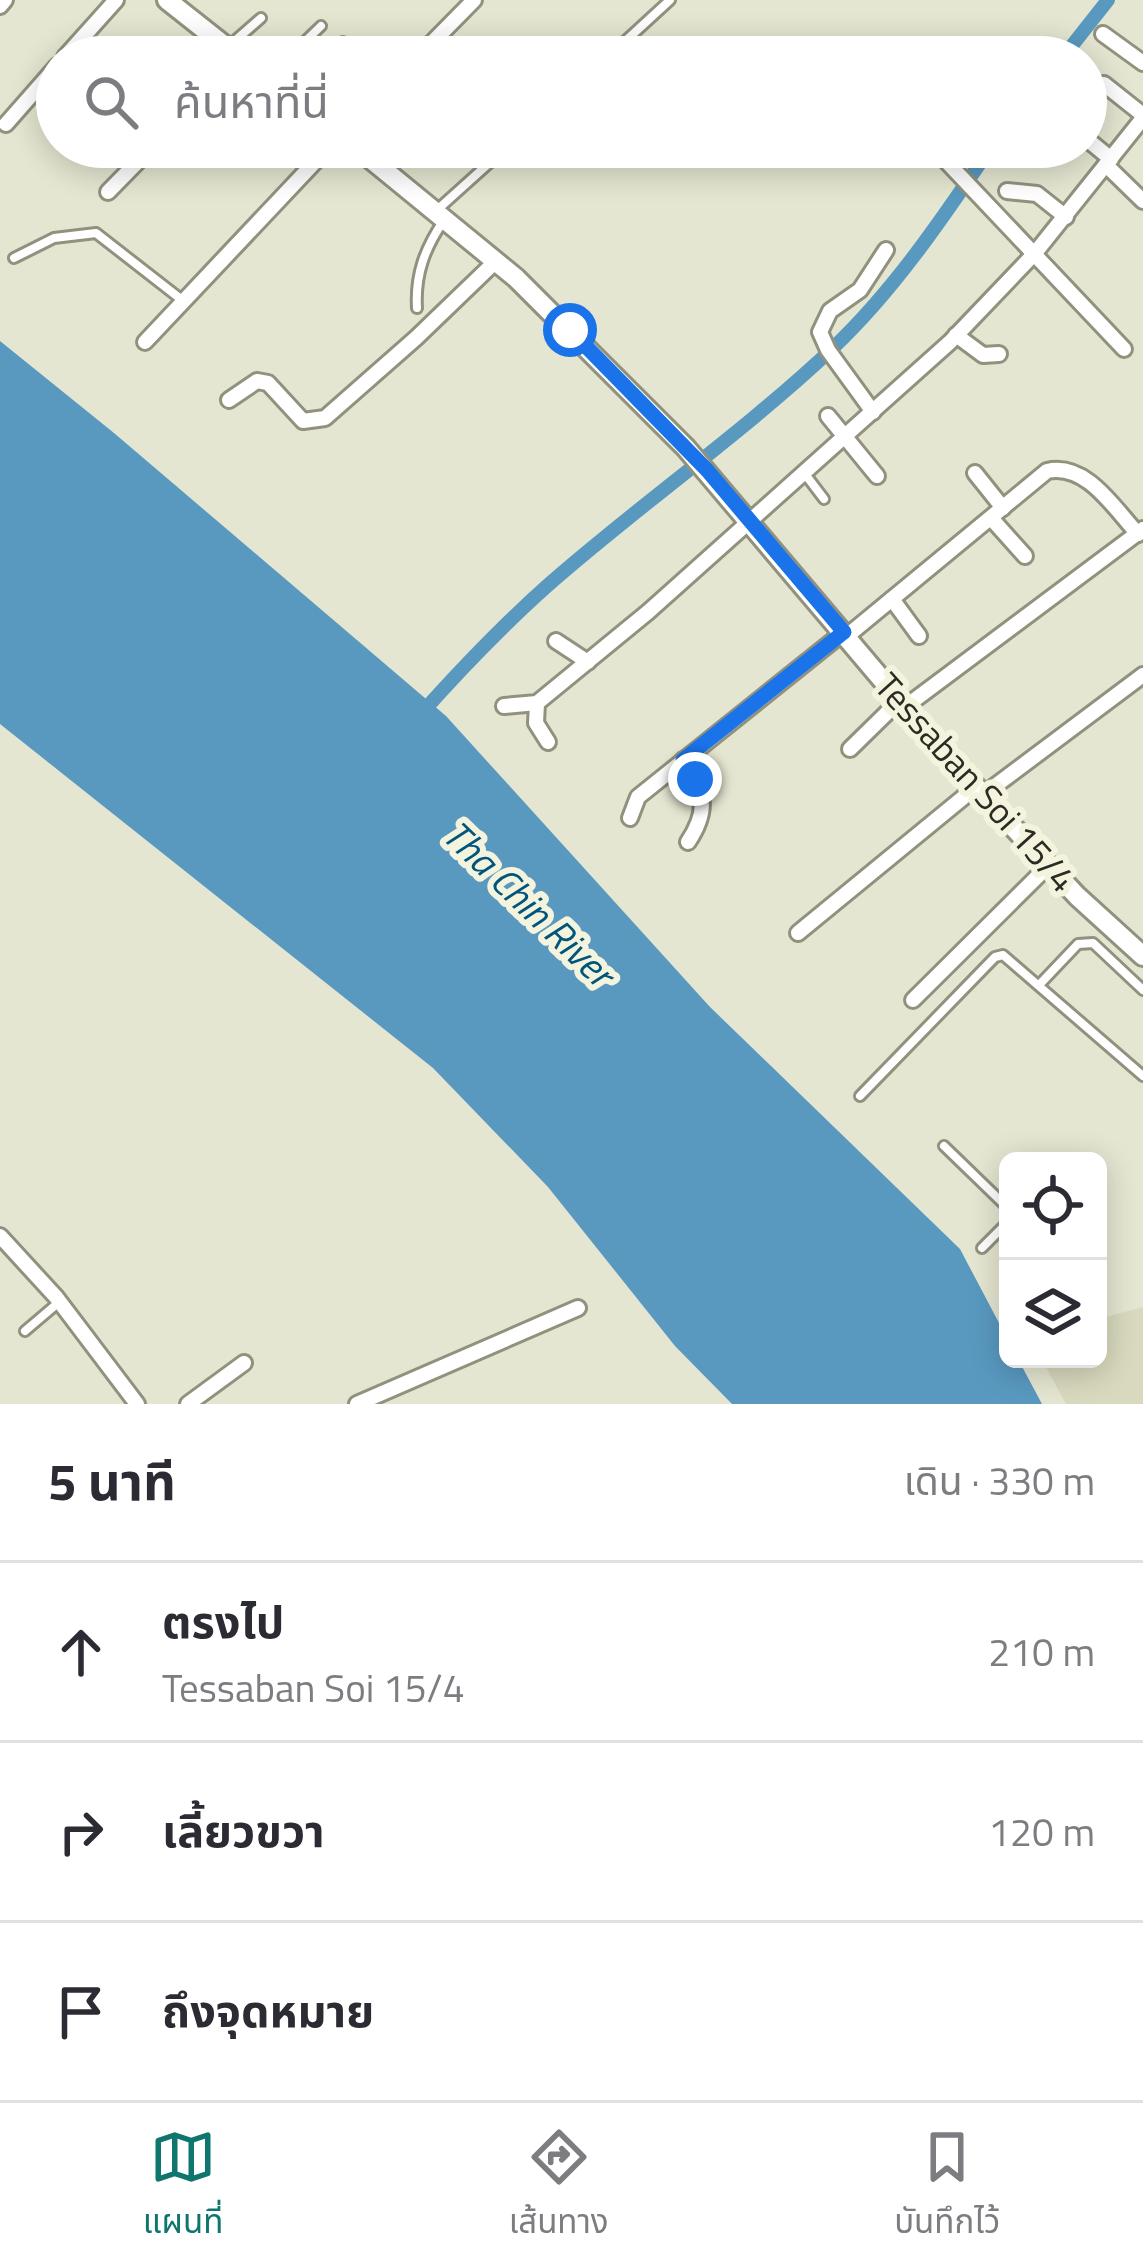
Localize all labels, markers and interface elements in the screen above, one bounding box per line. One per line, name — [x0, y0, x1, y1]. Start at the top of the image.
search box — [36, 36, 1107, 168]
text: ค้นหาที่นี่ — [174, 67, 329, 135]
icon: search — [78, 69, 144, 135]
route start — [543, 303, 597, 357]
street label: Tessaban Soi 15/4 — [862, 660, 1090, 904]
route end — [668, 752, 722, 806]
water label: Tha Chin River — [430, 806, 631, 1003]
map controls — [999, 1152, 1107, 1368]
button: locate — [999, 1152, 1107, 1260]
button: layers — [999, 1260, 1107, 1368]
text: 5 นาที — [48, 1442, 176, 1520]
text: เดิน · 330 m — [904, 1451, 1095, 1510]
text: ตรงไป — [162, 1587, 284, 1655]
icon: ahead — [48, 1619, 114, 1685]
text: 210 m — [988, 1622, 1095, 1681]
text: Tessaban Soi 15/4 — [162, 1658, 464, 1717]
text: เลี้ยวขวา — [162, 1796, 325, 1864]
icon: right — [48, 1799, 114, 1865]
text: 120 m — [988, 1802, 1095, 1861]
text: ถึงจุดหมาย — [162, 1976, 374, 2044]
icon: arrive — [48, 1979, 114, 2045]
tab: แผนที่ — [143, 2124, 223, 2248]
tab: เส้นทาง — [509, 2124, 609, 2248]
tab: บันทึกไว้ — [894, 2124, 1000, 2248]

